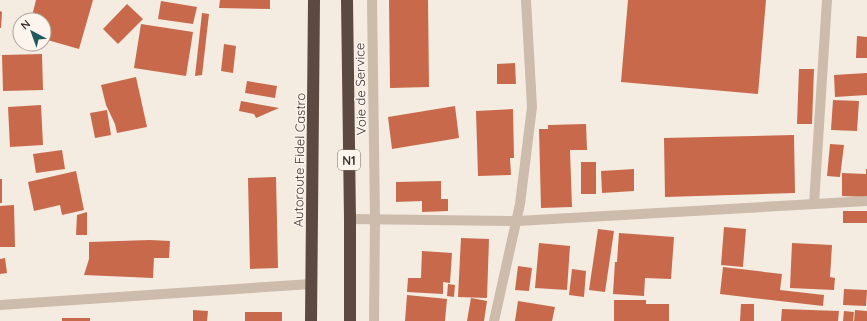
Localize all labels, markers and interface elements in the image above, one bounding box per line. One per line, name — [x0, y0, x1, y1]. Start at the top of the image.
north arrow — [12, 12, 52, 52]
text: N — [18, 17, 33, 32]
street label: Voie de Service — [351, 43, 369, 135]
street label: Autoroute Fidel Castro — [290, 93, 308, 227]
road number: N1 — [338, 150, 360, 170]

